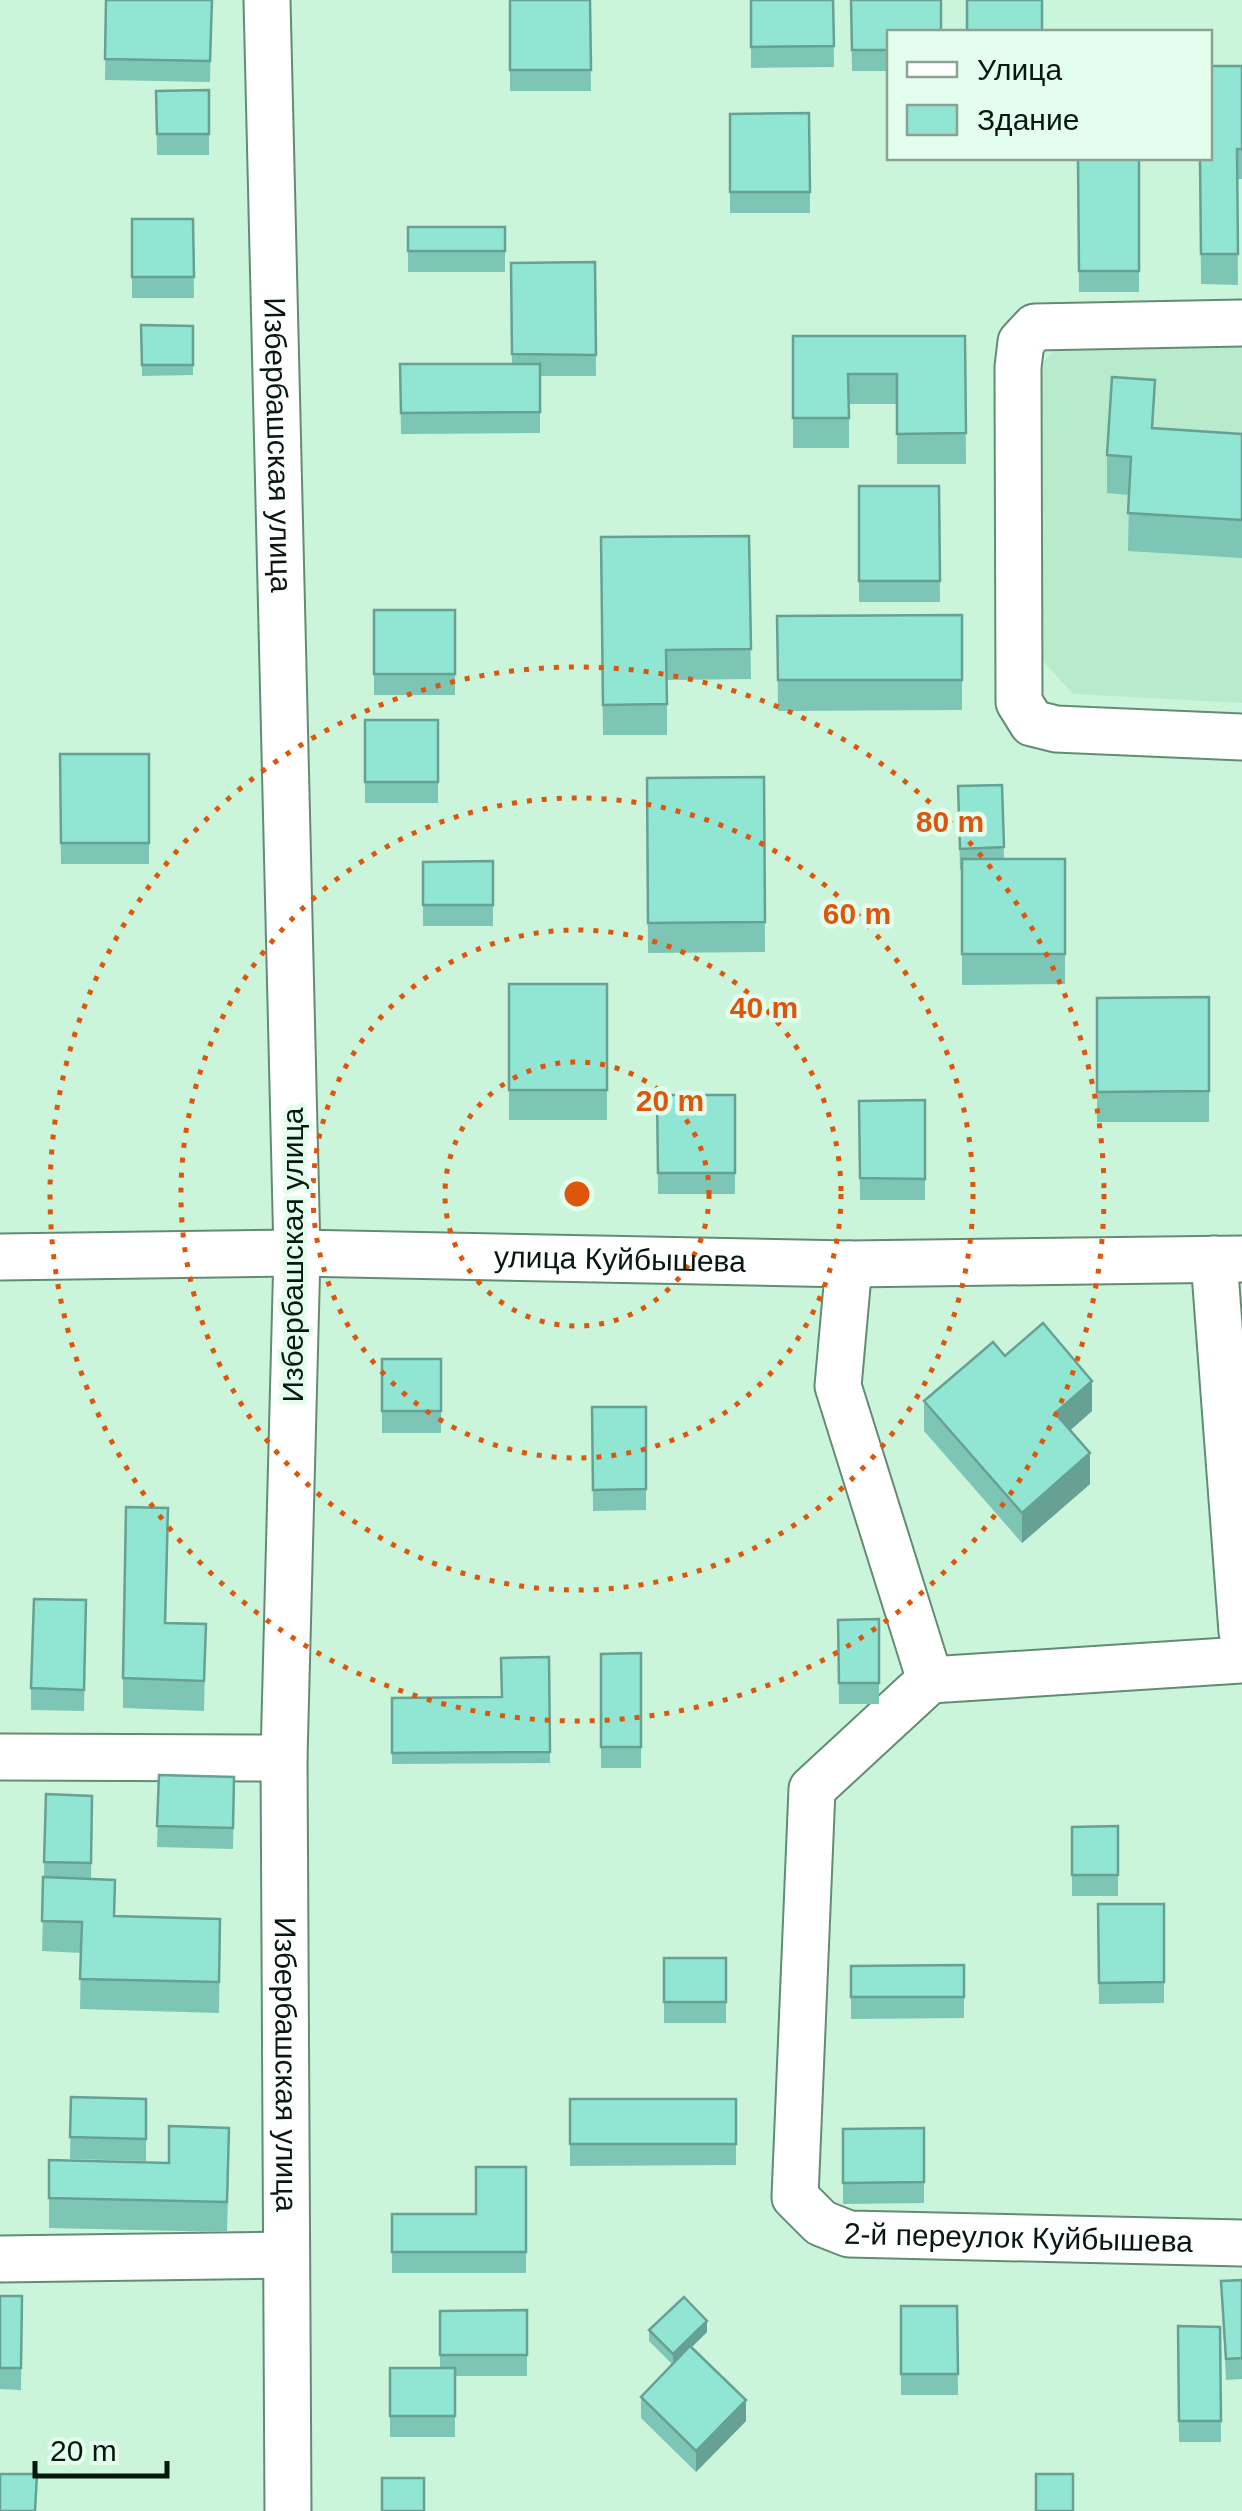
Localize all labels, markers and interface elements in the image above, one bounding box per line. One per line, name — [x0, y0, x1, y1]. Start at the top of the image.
legend — [887, 30, 1212, 160]
text: Улица — [977, 53, 1062, 86]
text: Здание — [977, 103, 1079, 136]
street label: Избербашская улица — [258, 297, 298, 593]
text: 80 m — [916, 805, 984, 838]
text: 60 m — [823, 897, 891, 930]
text: 40 m — [730, 991, 798, 1024]
text: 20 m — [636, 1084, 704, 1117]
street label: Избербашская улица — [276, 1107, 309, 1402]
centre of rings — [559, 1176, 595, 1212]
street label: улица Куйбышева — [494, 1240, 746, 1278]
street label: Избербашская улица — [269, 1917, 303, 2212]
street label: 2-й переулок Куйбышева — [844, 2217, 1194, 2258]
scale bar — [35, 2416, 168, 2478]
text: 20 m — [50, 2434, 117, 2467]

